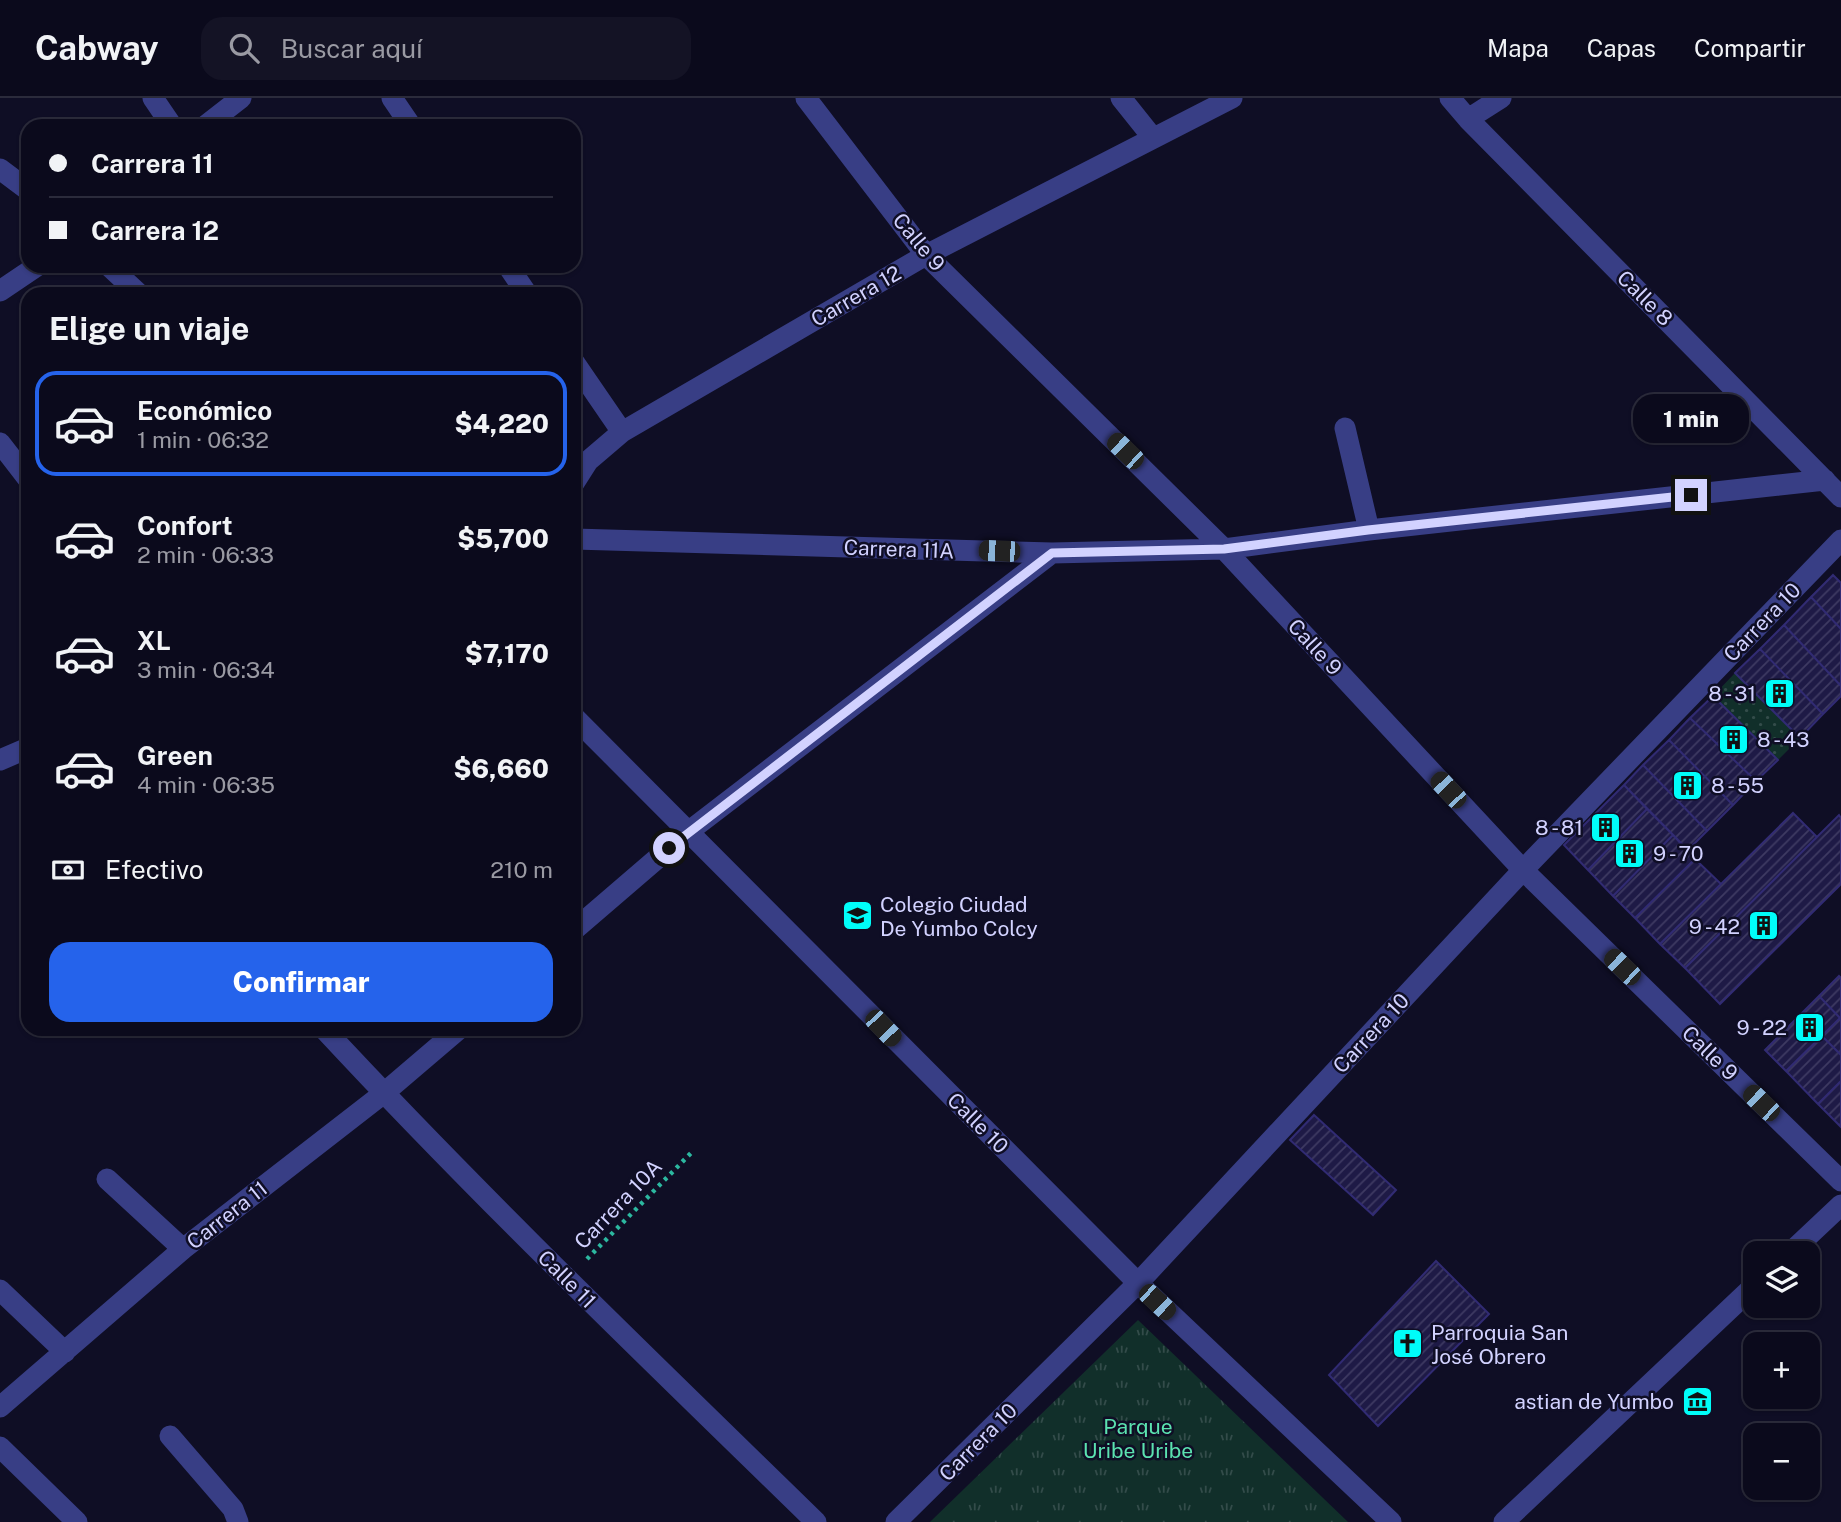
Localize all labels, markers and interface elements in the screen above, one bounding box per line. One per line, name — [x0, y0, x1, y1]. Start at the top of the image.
search box — [201, 17, 691, 80]
text: Cabway — [35, 29, 159, 67]
icon: search — [225, 29, 263, 67]
text: Buscar aquí — [281, 33, 423, 64]
text: Mapa — [1487, 34, 1549, 62]
text: Capas — [1587, 34, 1656, 62]
text: Compartir — [1694, 34, 1806, 62]
text: Carrera 11 — [91, 148, 214, 179]
street label: Calle 9 — [888, 208, 950, 276]
text: Carrera 12 — [91, 215, 219, 246]
street label: Carrera 12 — [807, 260, 905, 332]
street label: Calle 8 — [1612, 265, 1678, 331]
text: Elige un viaje — [49, 310, 249, 347]
icon: car — [53, 392, 116, 455]
callout: 1 min — [1633, 394, 1749, 442]
text: Económico — [137, 395, 272, 426]
text: 1 min — [1663, 405, 1719, 432]
text: $4,220 — [454, 408, 549, 439]
text: 1 min · 06:32 — [137, 426, 269, 453]
car — [1103, 429, 1148, 473]
route end — [1675, 479, 1707, 511]
icon: car — [53, 507, 116, 570]
text: Confort — [137, 510, 233, 541]
text: $5,700 — [457, 523, 549, 554]
street label: Carrera 11A — [843, 535, 955, 563]
car — [978, 540, 1021, 562]
text: 2 min · 06:33 — [137, 541, 274, 568]
street label: Carrera 10 — [1718, 577, 1806, 667]
street label: Calle 9 — [1283, 614, 1347, 680]
icon: car — [53, 622, 116, 685]
text: XL — [137, 625, 171, 656]
text: $7,170 — [465, 638, 549, 669]
text: 3 min · 06:34 — [137, 656, 275, 683]
building icon: 8 - 31 — [1762, 676, 1796, 710]
place label: 8 - 31 — [1708, 681, 1756, 706]
building icon: 8 - 43 — [1717, 722, 1751, 756]
place label: 8 - 43 — [1757, 727, 1809, 752]
icon: car — [53, 737, 116, 800]
text: Green — [137, 740, 213, 771]
text: $6,660 — [454, 753, 549, 784]
car — [1426, 767, 1471, 813]
building icon: 8 - 55 — [1671, 768, 1705, 802]
text: 4 min · 06:35 — [137, 771, 275, 798]
place label: 8 - 55 — [1711, 773, 1764, 798]
building icon: 8 - 81 — [1589, 810, 1623, 844]
place label: 8 - 81 — [1535, 815, 1583, 840]
route start — [653, 832, 685, 864]
building icon: 9 - 70 — [1613, 836, 1647, 870]
place label: 9 - 70 — [1653, 841, 1704, 866]
icon: cash — [49, 851, 87, 889]
text: Efectivo — [105, 854, 203, 885]
text: 210 m — [490, 856, 553, 883]
place label: Colegio Ciudad De Yumbo Colcy — [880, 892, 1038, 941]
school or university icon: Colegio Ciudad De Yumbo Colcy — [840, 899, 874, 933]
building icon: 9 - 42 — [1746, 909, 1780, 943]
place label: 9 - 42 — [1689, 914, 1740, 939]
button: Confirmar — [49, 942, 553, 1022]
car — [1600, 945, 1645, 989]
street label: Carrera 10 — [1328, 988, 1414, 1078]
car — [861, 1006, 906, 1050]
building icon: 9 - 22 — [1793, 1010, 1827, 1044]
place label: 9 - 22 — [1737, 1015, 1787, 1040]
street label: Calle 9 — [1677, 1020, 1743, 1086]
car — [1739, 1081, 1784, 1125]
street label: Calle 10 — [942, 1087, 1014, 1159]
street label: Carrera 10A — [569, 1154, 667, 1254]
street label: Carrera 11 — [182, 1176, 272, 1254]
map controls — [1743, 1241, 1820, 1500]
button: layers — [1743, 1241, 1820, 1318]
street label: Calle 11 — [533, 1245, 601, 1313]
car — [1135, 1280, 1180, 1324]
place label: Parroquia San José Obrero — [1431, 1320, 1568, 1369]
church icon: Parroquia San José Obrero — [1391, 1327, 1425, 1361]
button: + — [1743, 1332, 1820, 1409]
museum icon: astian de Yumbo — [1680, 1384, 1714, 1418]
place label: astian de Yumbo — [1514, 1389, 1674, 1414]
street label: Carrera 10 — [934, 1398, 1022, 1486]
park label: Parque Uribe Uribe — [1083, 1414, 1193, 1463]
button: − — [1743, 1423, 1820, 1500]

